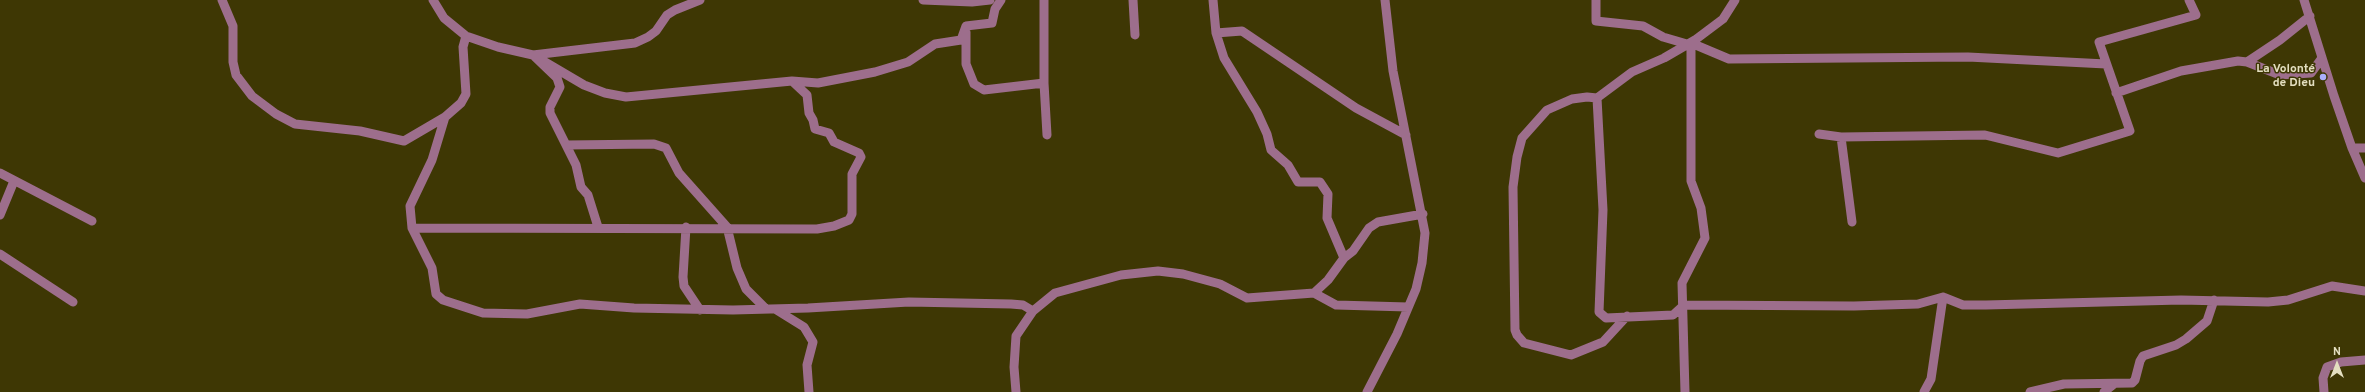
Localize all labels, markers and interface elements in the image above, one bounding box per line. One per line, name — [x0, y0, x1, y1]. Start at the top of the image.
place label: La Volonté de Dieu — [2256, 63, 2315, 91]
marker: La Volonté de Dieu — [2318, 72, 2328, 82]
north arrow — [2317, 344, 2357, 384]
text: N — [2333, 345, 2341, 359]

